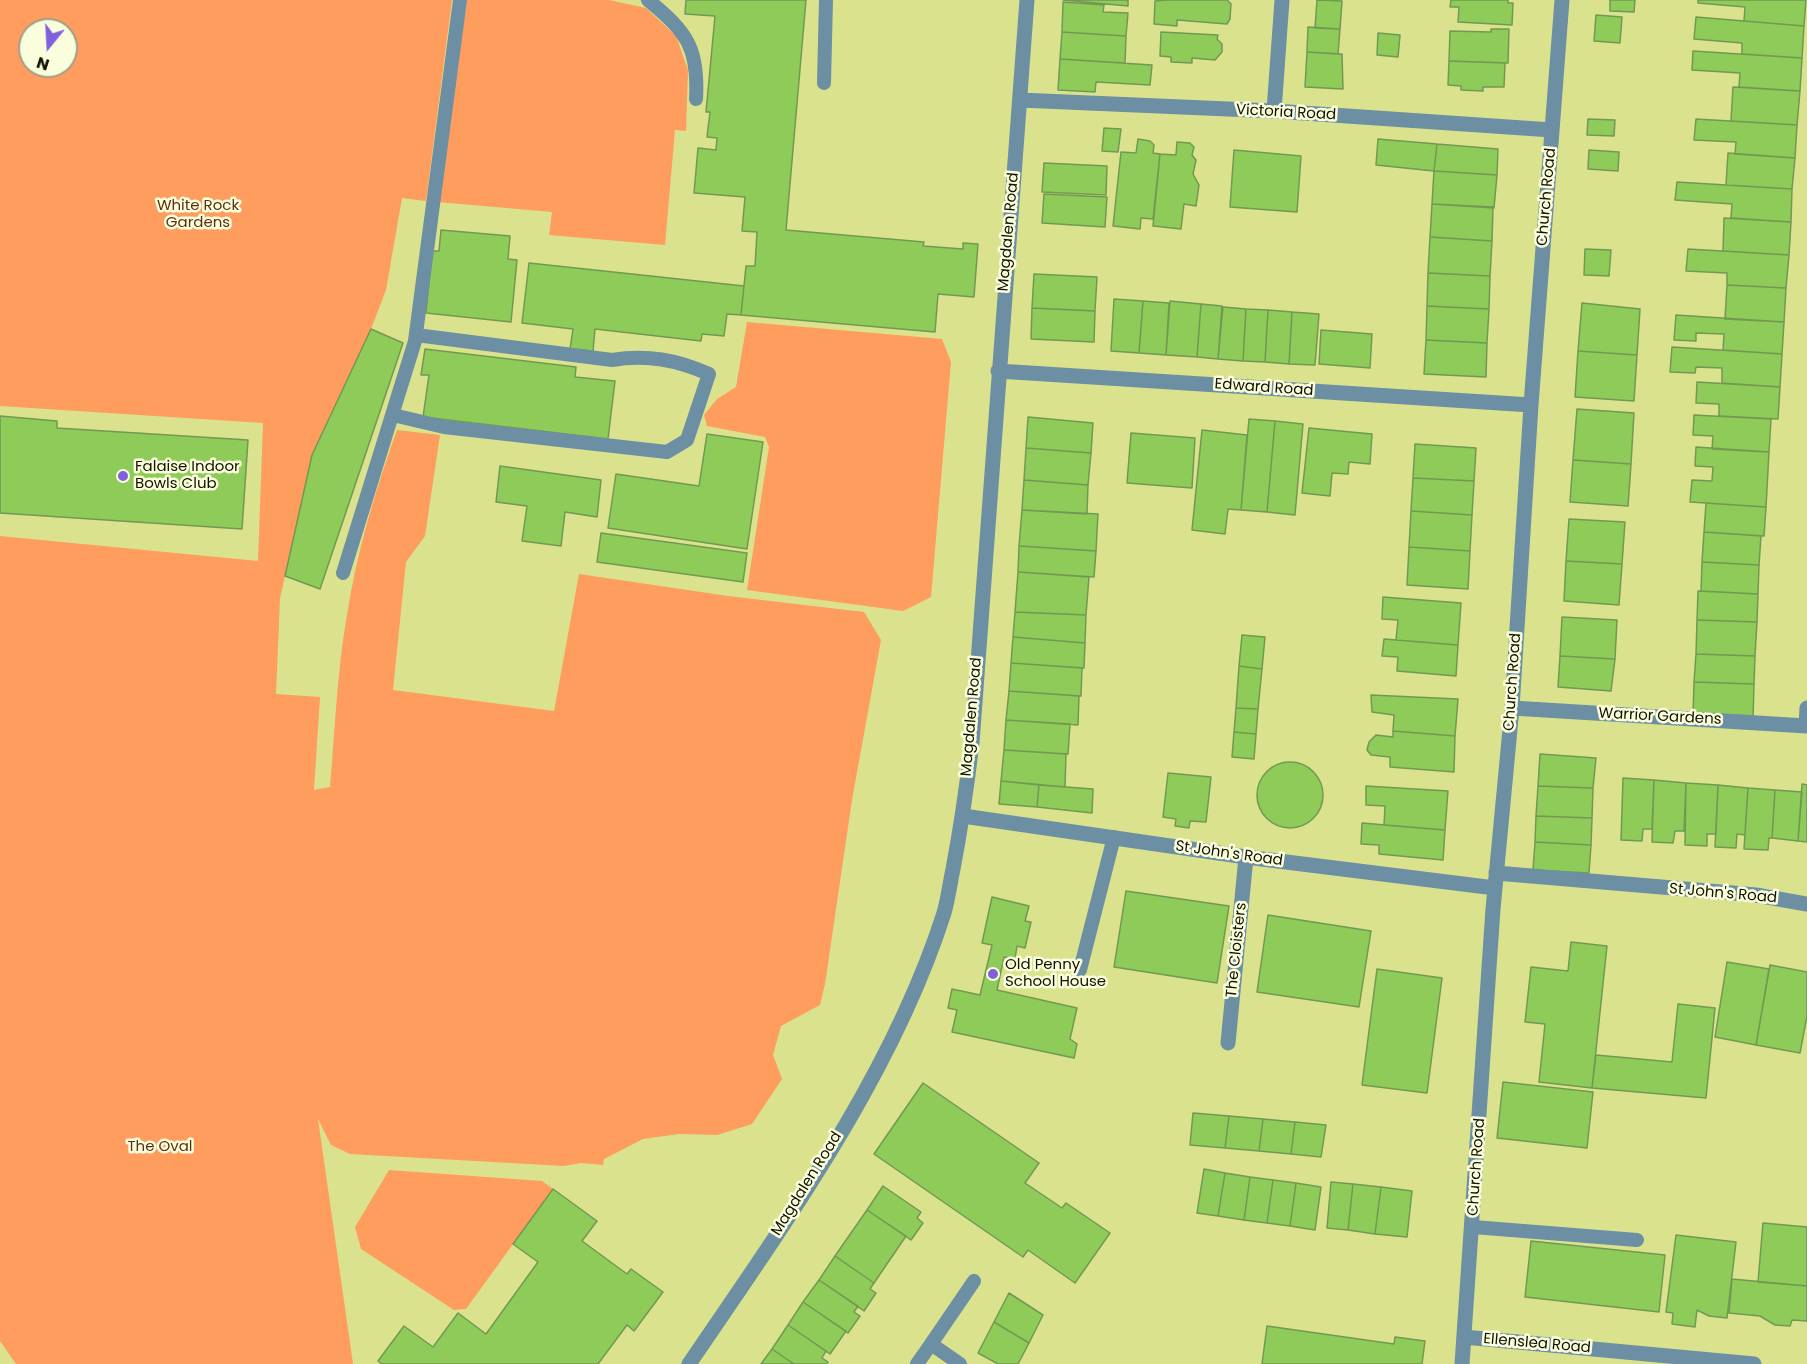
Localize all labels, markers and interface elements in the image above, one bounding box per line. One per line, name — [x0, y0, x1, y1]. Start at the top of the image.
north arrow — [18, 18, 78, 78]
text: N — [34, 51, 52, 76]
street label: Victoria Road — [1235, 101, 1337, 125]
street label: Church Road — [1534, 147, 1560, 247]
street label: Magdalen Road — [995, 172, 1023, 292]
park label: White Rock Gardens — [157, 197, 239, 232]
street label: Edward Road — [1214, 376, 1314, 400]
place label: Falaise Indoor Bowls Club — [135, 458, 240, 493]
marker: Falaise Indoor Bowls Club — [116, 469, 130, 483]
street label: Church Road — [1501, 632, 1525, 732]
street label: Magdalen Road — [958, 657, 986, 777]
street label: Warrior Gardens — [1598, 705, 1722, 729]
street label: St John's Road — [1174, 838, 1284, 870]
street label: St John's Road — [1668, 880, 1778, 908]
street label: The Cloisters — [1223, 902, 1251, 998]
place label: Old Penny School House — [1005, 956, 1106, 991]
marker: Old Penny School House — [986, 967, 1000, 981]
street label: Church Road — [1465, 1117, 1489, 1217]
street label: Magdalen Road — [768, 1129, 846, 1239]
park label: The Oval — [127, 1138, 193, 1156]
street label: Ellenslea Road — [1482, 1330, 1592, 1358]

